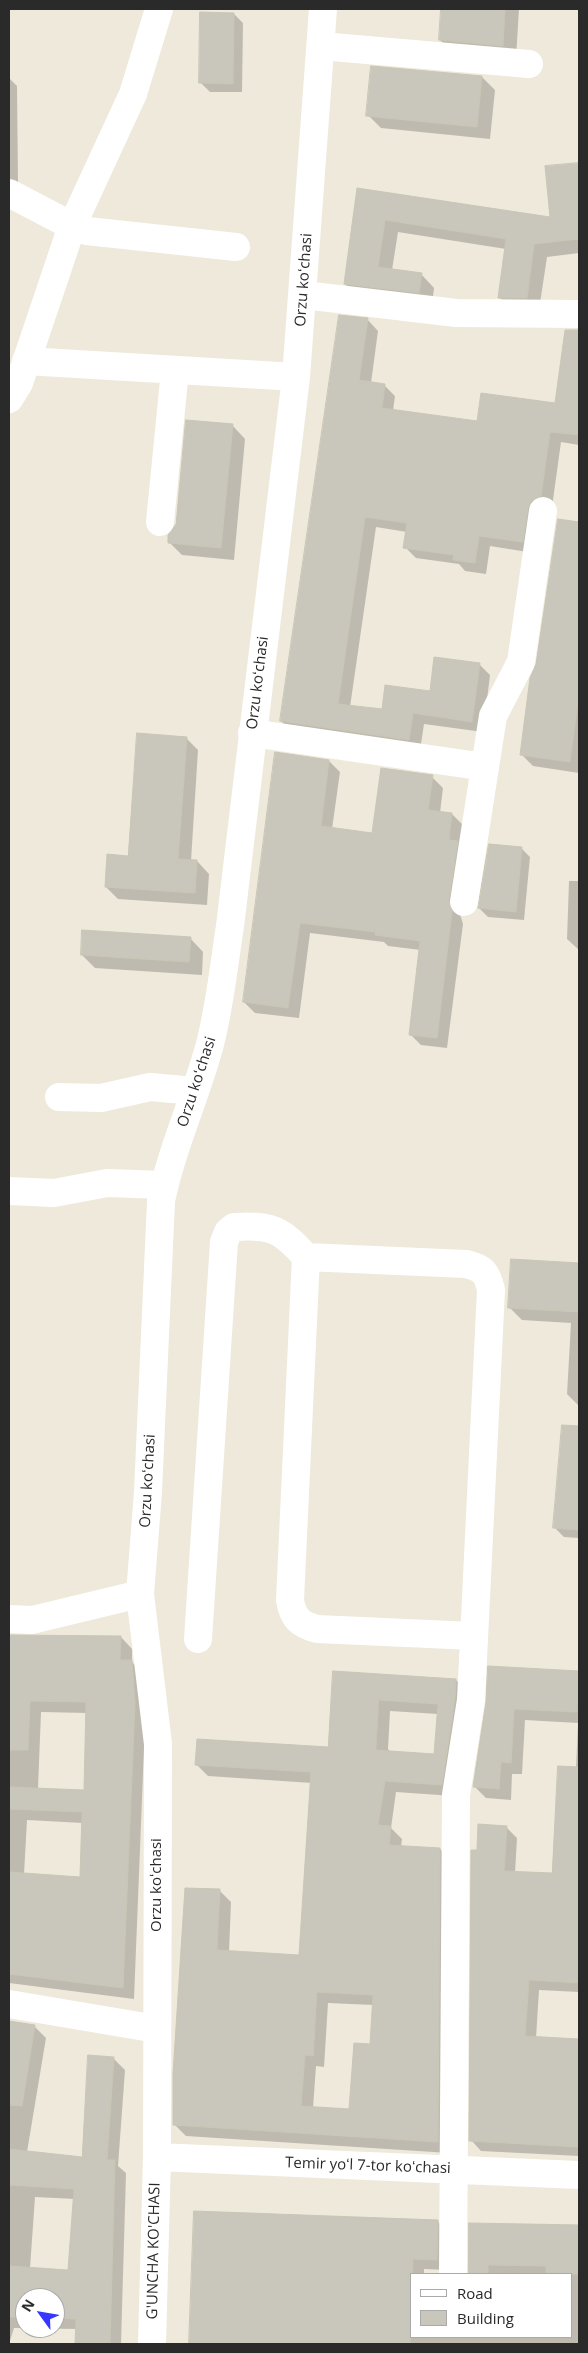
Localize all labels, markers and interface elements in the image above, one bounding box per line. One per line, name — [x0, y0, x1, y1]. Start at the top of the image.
street label: Orzu koʻchasi — [292, 233, 316, 327]
street label: Orzu koʻchasi — [243, 635, 273, 731]
street label: Orzu koʻchasi — [174, 1035, 220, 1129]
street label: Orzu koʻchasi — [137, 1434, 159, 1528]
street label: Orzu koʻchasi — [148, 1838, 166, 1932]
street label: Temir yoʻl 7-tor koʻchasi — [285, 2154, 451, 2178]
street label: G'UNCHA KO'CHASI — [144, 2182, 164, 2320]
legend — [410, 2273, 573, 2338]
text: Road — [457, 2283, 493, 2303]
north arrow — [15, 2288, 65, 2338]
text: N — [17, 2295, 39, 2315]
text: Building — [457, 2308, 514, 2328]

